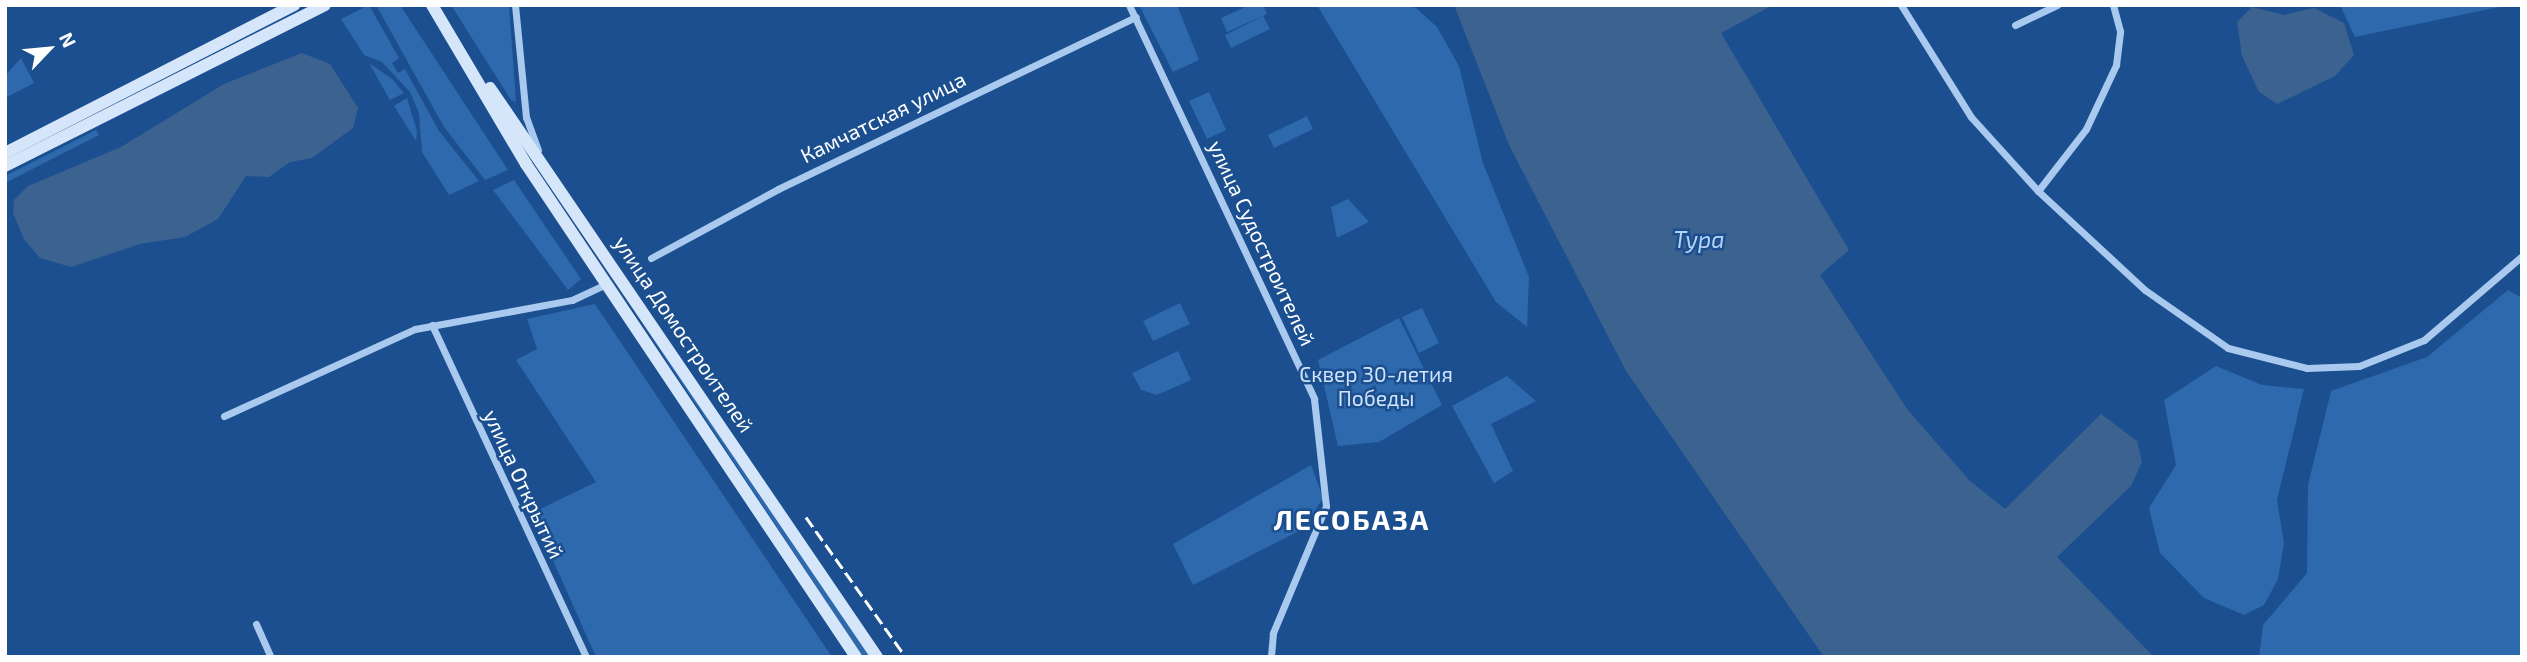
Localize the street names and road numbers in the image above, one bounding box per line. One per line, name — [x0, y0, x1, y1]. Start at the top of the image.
street label: Камчатская улица — [796, 66, 970, 168]
street label: улица Судостроителей — [1203, 136, 1321, 350]
street label: улица Домостроителей — [609, 231, 759, 437]
street label: улица Открытий — [479, 406, 569, 562]

